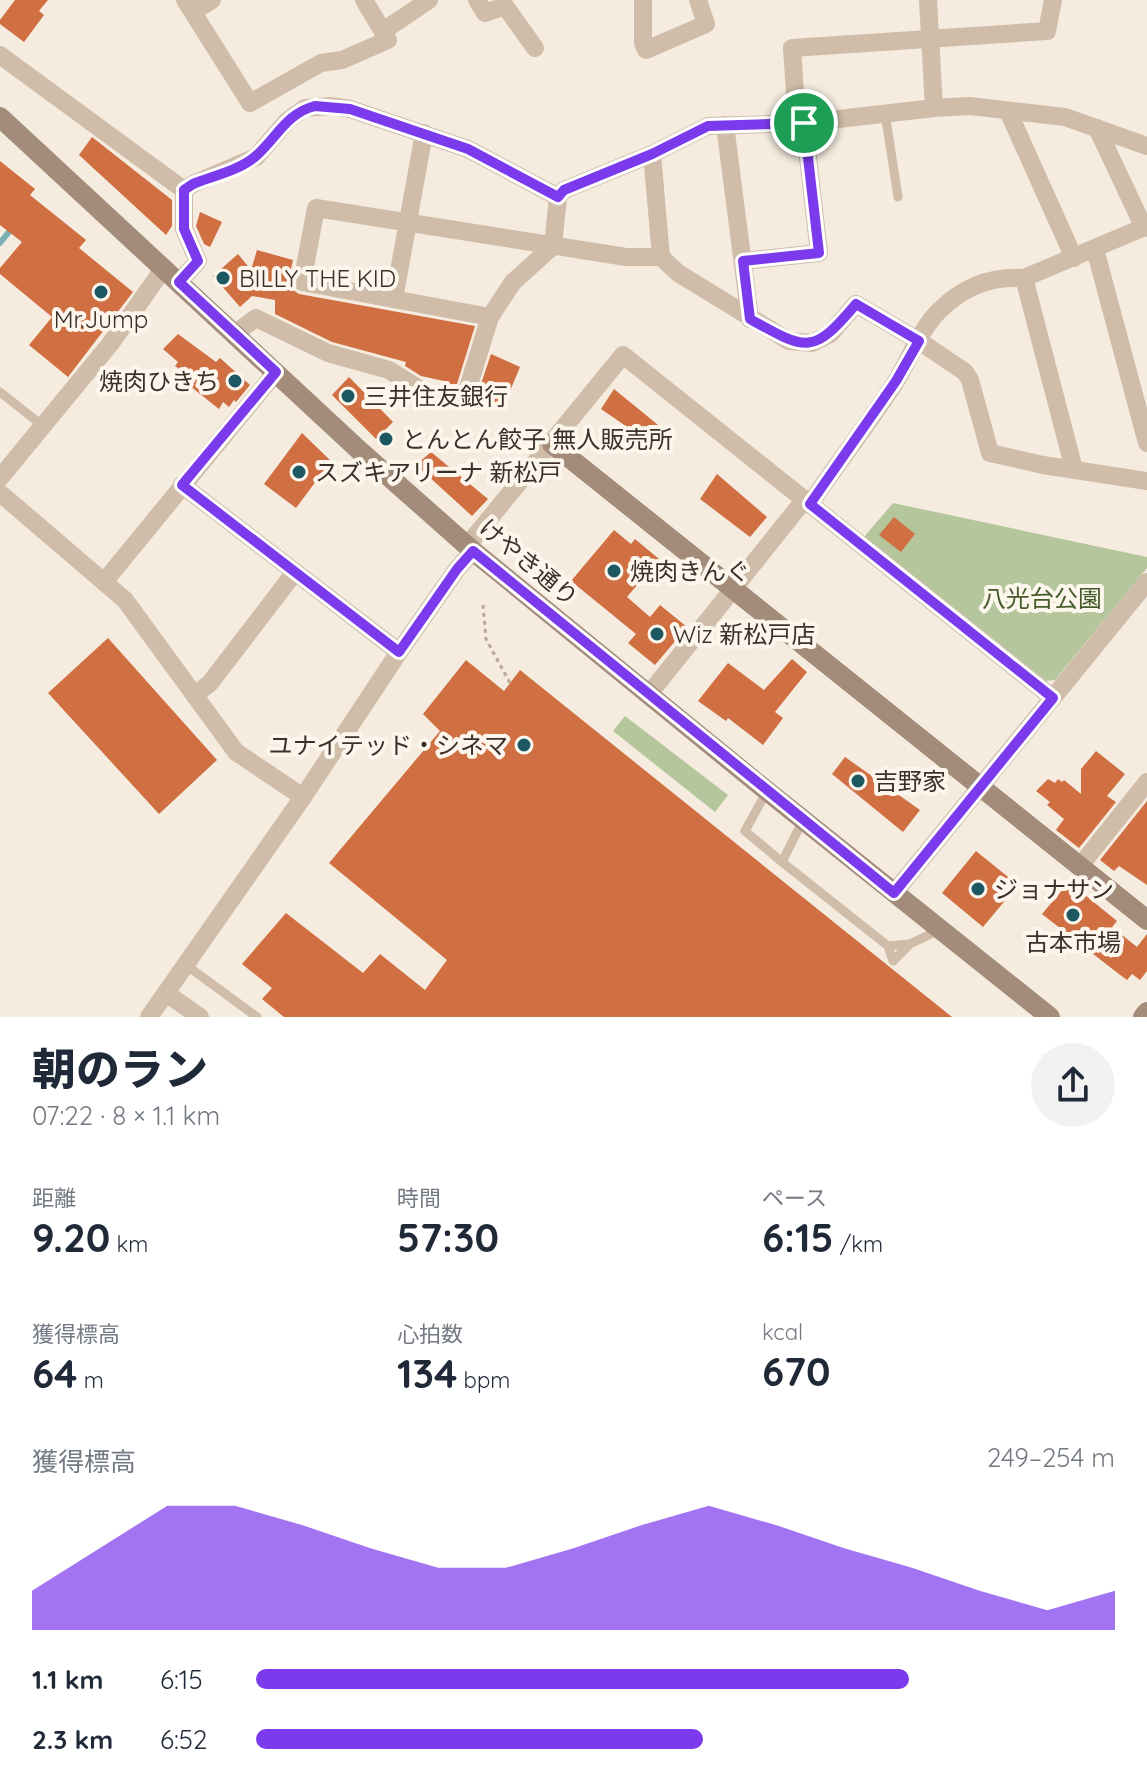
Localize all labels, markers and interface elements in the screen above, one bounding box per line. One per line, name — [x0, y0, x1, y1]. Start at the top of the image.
pin — [770, 89, 838, 157]
icon: arrive — [782, 101, 826, 145]
place label: BILLY THE KID — [239, 263, 396, 293]
marker: BILLY THE KID — [214, 269, 232, 287]
marker: Mr.Jump — [92, 283, 110, 301]
place label: Mr.Jump — [54, 304, 148, 334]
place label: 焼肉ひきち — [99, 366, 219, 396]
marker: 焼肉ひきち — [226, 372, 244, 390]
place label: 三井住友銀行 — [364, 381, 508, 411]
marker: 三井住友銀行 — [339, 387, 357, 405]
place label: とんとん餃子 無人販売所 — [402, 424, 673, 454]
marker: とんとん餃子 無人販売所 — [377, 430, 395, 448]
place label: スズキアリーナ 新松戸 — [315, 457, 562, 487]
marker: スズキアリーナ 新松戸 — [290, 463, 308, 481]
street label: けやき通り — [473, 512, 585, 612]
place label: 焼肉きんぐ — [630, 556, 750, 586]
marker: 焼肉きんぐ — [605, 562, 623, 580]
park label: 八光台公園 — [982, 583, 1102, 613]
place label: Wiz 新松戸店 — [673, 619, 815, 649]
marker: Wiz 新松戸店 — [648, 625, 666, 643]
place label: ユナイテッド・シネマ — [268, 730, 508, 760]
marker: ユナイテッド・シネマ — [515, 736, 533, 754]
place label: 吉野家 — [874, 766, 946, 796]
marker: 吉野家 — [849, 772, 867, 790]
place label: ジョナサン — [994, 874, 1114, 904]
marker: ジョナサン — [969, 880, 987, 898]
marker: 古本市場 — [1064, 906, 1082, 924]
place label: 古本市場 — [1025, 927, 1121, 957]
text: 朝のラン — [32, 1041, 208, 1096]
button: share — [1031, 1043, 1115, 1127]
text: 07:22 · 8 × 1.1 km — [32, 1099, 220, 1132]
text: 距離 — [32, 1184, 76, 1212]
text: 時間 — [397, 1184, 441, 1212]
text: ペース — [762, 1184, 827, 1212]
text: 9.20 — [32, 1212, 110, 1262]
text: 57:30 — [397, 1212, 499, 1262]
text: 6:15 — [762, 1212, 834, 1262]
text: km — [110, 1230, 148, 1258]
text: /km — [834, 1230, 883, 1258]
text: kcal — [762, 1318, 803, 1346]
text: 獲得標高 — [32, 1320, 120, 1348]
text: 心拍数 — [397, 1320, 463, 1348]
text: 670 — [762, 1346, 831, 1396]
text: 64 — [32, 1348, 78, 1398]
text: 134 — [397, 1348, 458, 1398]
text: m — [78, 1366, 104, 1394]
text: bpm — [458, 1366, 510, 1394]
text: 249–254 m — [987, 1441, 1115, 1474]
text: 獲得標高 — [32, 1445, 136, 1478]
text: 1.1 km — [32, 1663, 103, 1696]
text: 6:15 — [160, 1663, 203, 1696]
text: 2.3 km — [32, 1723, 113, 1756]
text: 6:52 — [160, 1723, 207, 1756]

